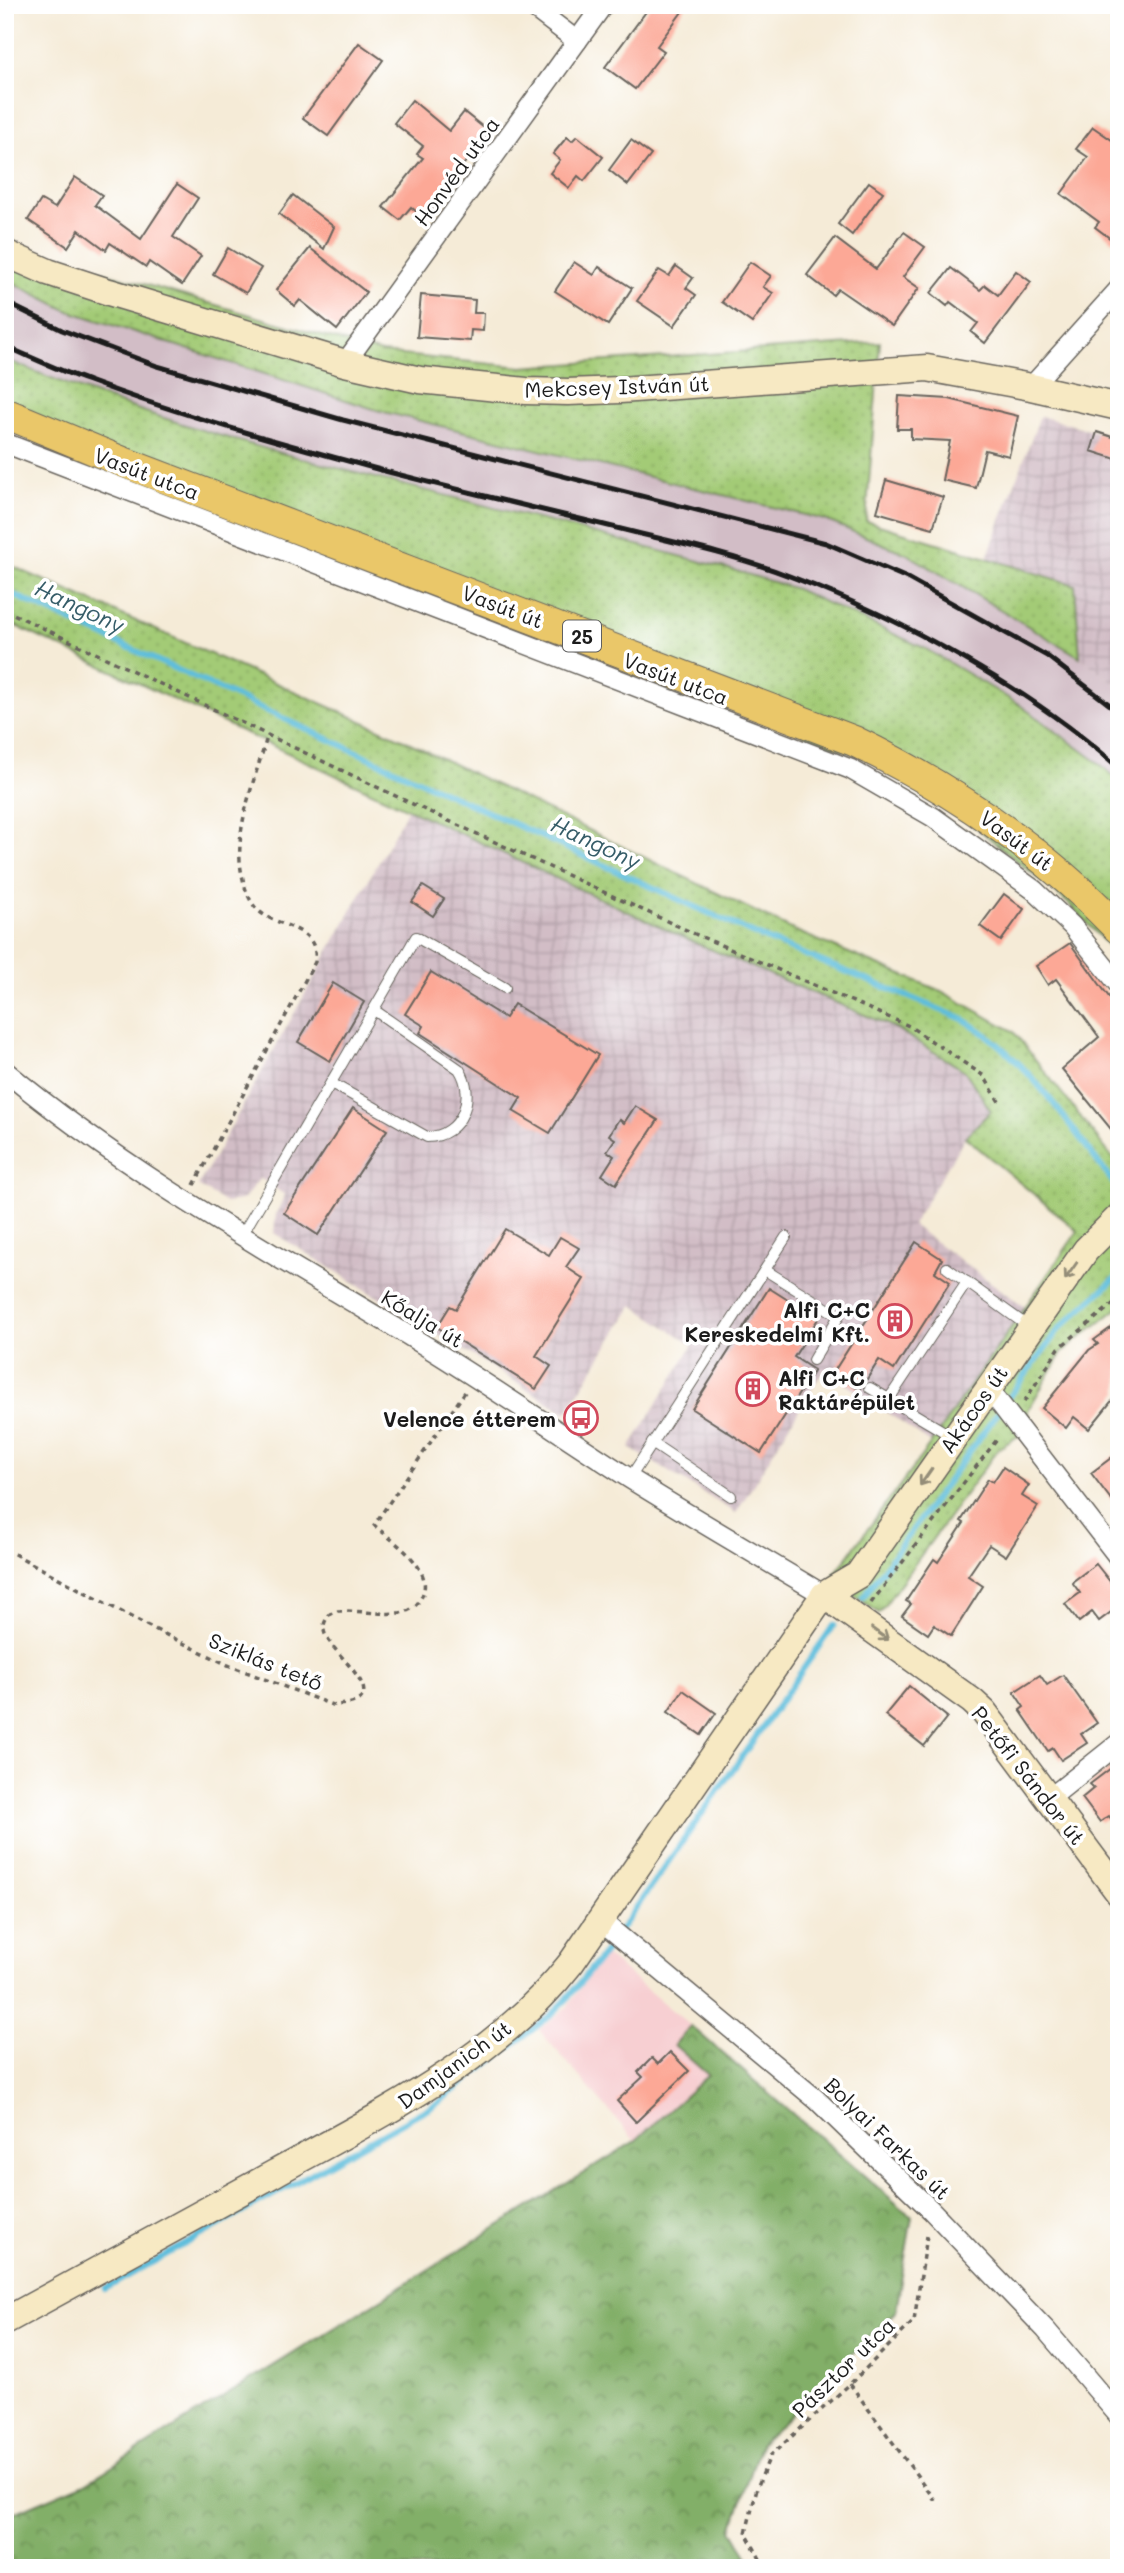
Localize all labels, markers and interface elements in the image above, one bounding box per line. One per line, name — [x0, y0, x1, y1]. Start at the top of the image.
street label: Honvéd utca — [407, 111, 505, 231]
street label: Mekcsey István út — [524, 369, 710, 403]
street label: Vasút utca — [91, 441, 203, 505]
water label: Hangony — [31, 572, 129, 640]
street label: Vasút út — [458, 578, 548, 634]
road number: 25 — [563, 621, 601, 652]
street label: Vasút utca — [620, 646, 732, 710]
street label: Vasút út — [975, 804, 1059, 876]
water label: Hangony — [547, 808, 645, 876]
one-way arrow — [1064, 1261, 1078, 1280]
street label: Kőalja út — [377, 1283, 469, 1353]
place label: Alfi C+C Kereskedelmi Kft. — [684, 1296, 870, 1347]
building icon: Alfi C+C Kereskedelmi Kft. — [876, 1302, 914, 1340]
street label: Akácos út — [933, 1360, 1013, 1458]
place label: Alfi C+C Raktárépület — [778, 1364, 915, 1415]
building icon: Alfi C+C Raktárépület — [734, 1370, 772, 1408]
bus stop icon: Velence étterem — [562, 1399, 600, 1437]
place label: Velence étterem — [383, 1405, 556, 1432]
one-way arrow — [919, 1467, 933, 1486]
street label: Sziklás tető — [205, 1626, 327, 1696]
one-way arrow — [870, 1627, 889, 1642]
street label: Petőfi Sándor út — [966, 1700, 1092, 1850]
street label: Damjanich út — [392, 2014, 516, 2114]
street label: Bolyai Farkas út — [819, 2071, 957, 2205]
street label: Pásztor utca — [786, 2311, 900, 2423]

